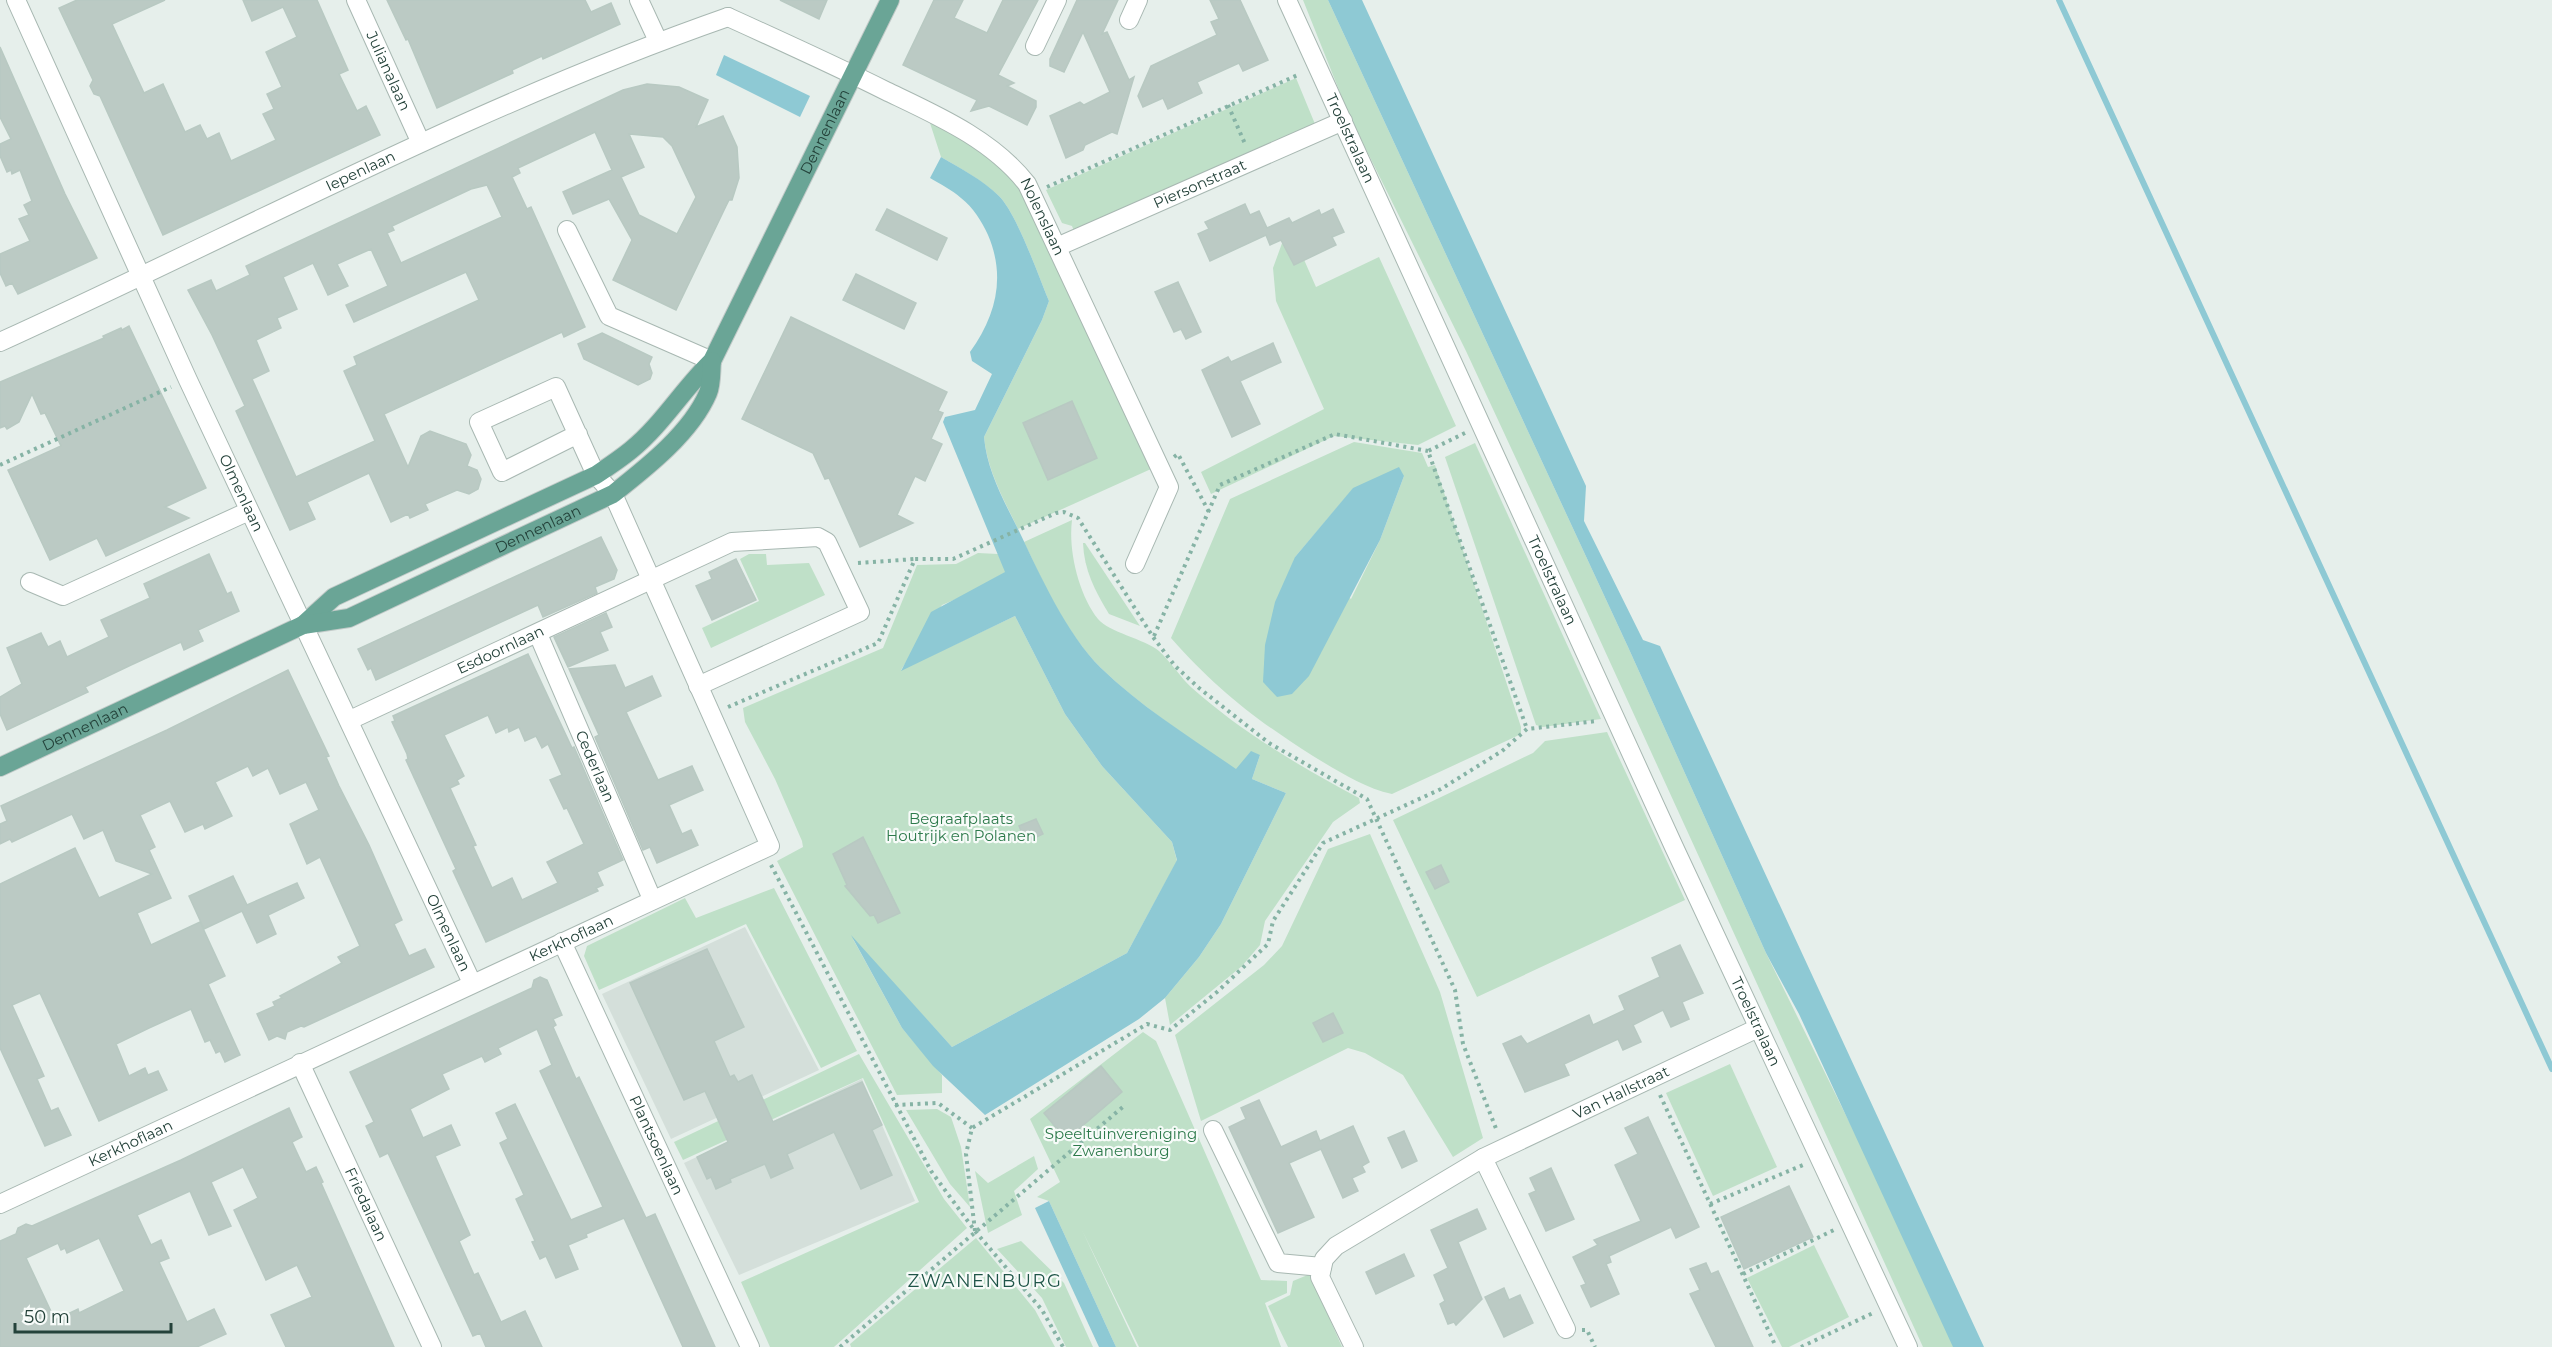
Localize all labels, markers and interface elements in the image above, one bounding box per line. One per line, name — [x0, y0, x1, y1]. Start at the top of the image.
street label: Julianalaan — [362, 27, 415, 114]
street label: Dennenlaan — [796, 86, 854, 177]
street label: Troelstralaan — [1322, 90, 1379, 186]
street label: Iepenlaan — [322, 146, 398, 195]
street label: Piersonstraat — [1150, 155, 1249, 212]
street label: Nolenslaan — [1016, 174, 1069, 258]
street label: Olmenlaan — [215, 451, 268, 535]
street label: Dennenlaan — [492, 500, 584, 557]
street label: Troelstralaan — [1524, 532, 1581, 628]
street label: Esdoornlaan — [454, 621, 547, 678]
street label: Dennenlaan — [39, 698, 131, 755]
street label: Cederlaan — [572, 727, 619, 805]
park label: Begraafplaats Houtrijk en Polanen — [886, 809, 1036, 845]
street label: Olmenlaan — [422, 891, 475, 974]
street label: Kerkhoflaan — [526, 910, 616, 966]
street label: Troelstralaan — [1727, 974, 1785, 1069]
street label: Van Hallstraat — [1570, 1061, 1672, 1123]
street label: Plantsoenlaan — [625, 1092, 688, 1198]
street label: Kerkhoflaan — [85, 1115, 176, 1171]
park label: Speeltuinvereniging Zwanenburg — [1045, 1124, 1197, 1160]
street label: Friedalaan — [341, 1164, 392, 1244]
district label: ZWANENBURG — [907, 1270, 1063, 1292]
scale bar — [15, 1296, 171, 1334]
text: 50 m — [24, 1306, 70, 1328]

